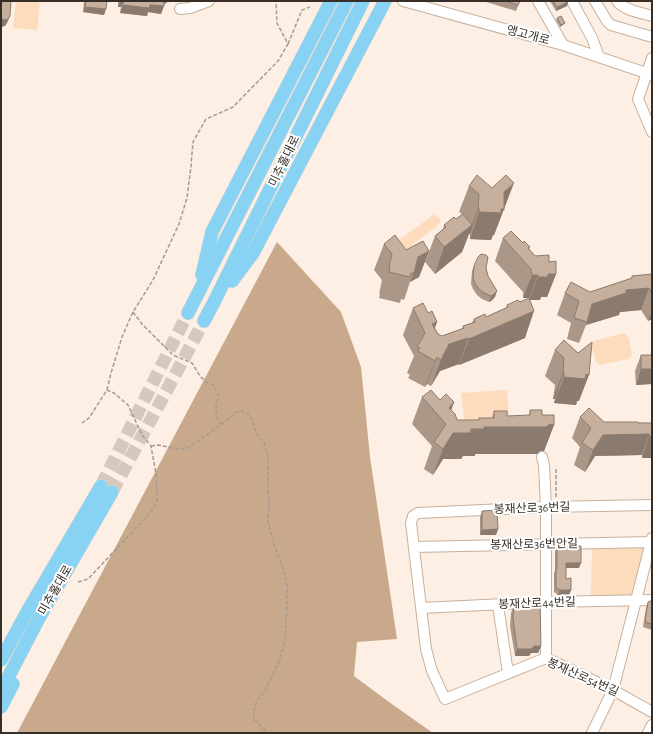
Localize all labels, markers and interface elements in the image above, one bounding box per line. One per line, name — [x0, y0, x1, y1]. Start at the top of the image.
street label: 앵고개로 — [505, 23, 551, 47]
street label: 미추홀대로 — [267, 134, 301, 188]
street label: 봉재산로36번길 — [493, 501, 571, 515]
street label: 봉재산로36번안길 — [490, 537, 578, 551]
street label: 미추홀대로 — [36, 563, 74, 617]
street label: 봉재산로44번길 — [498, 596, 576, 610]
street label: 봉재산로54번길 — [545, 656, 621, 698]

